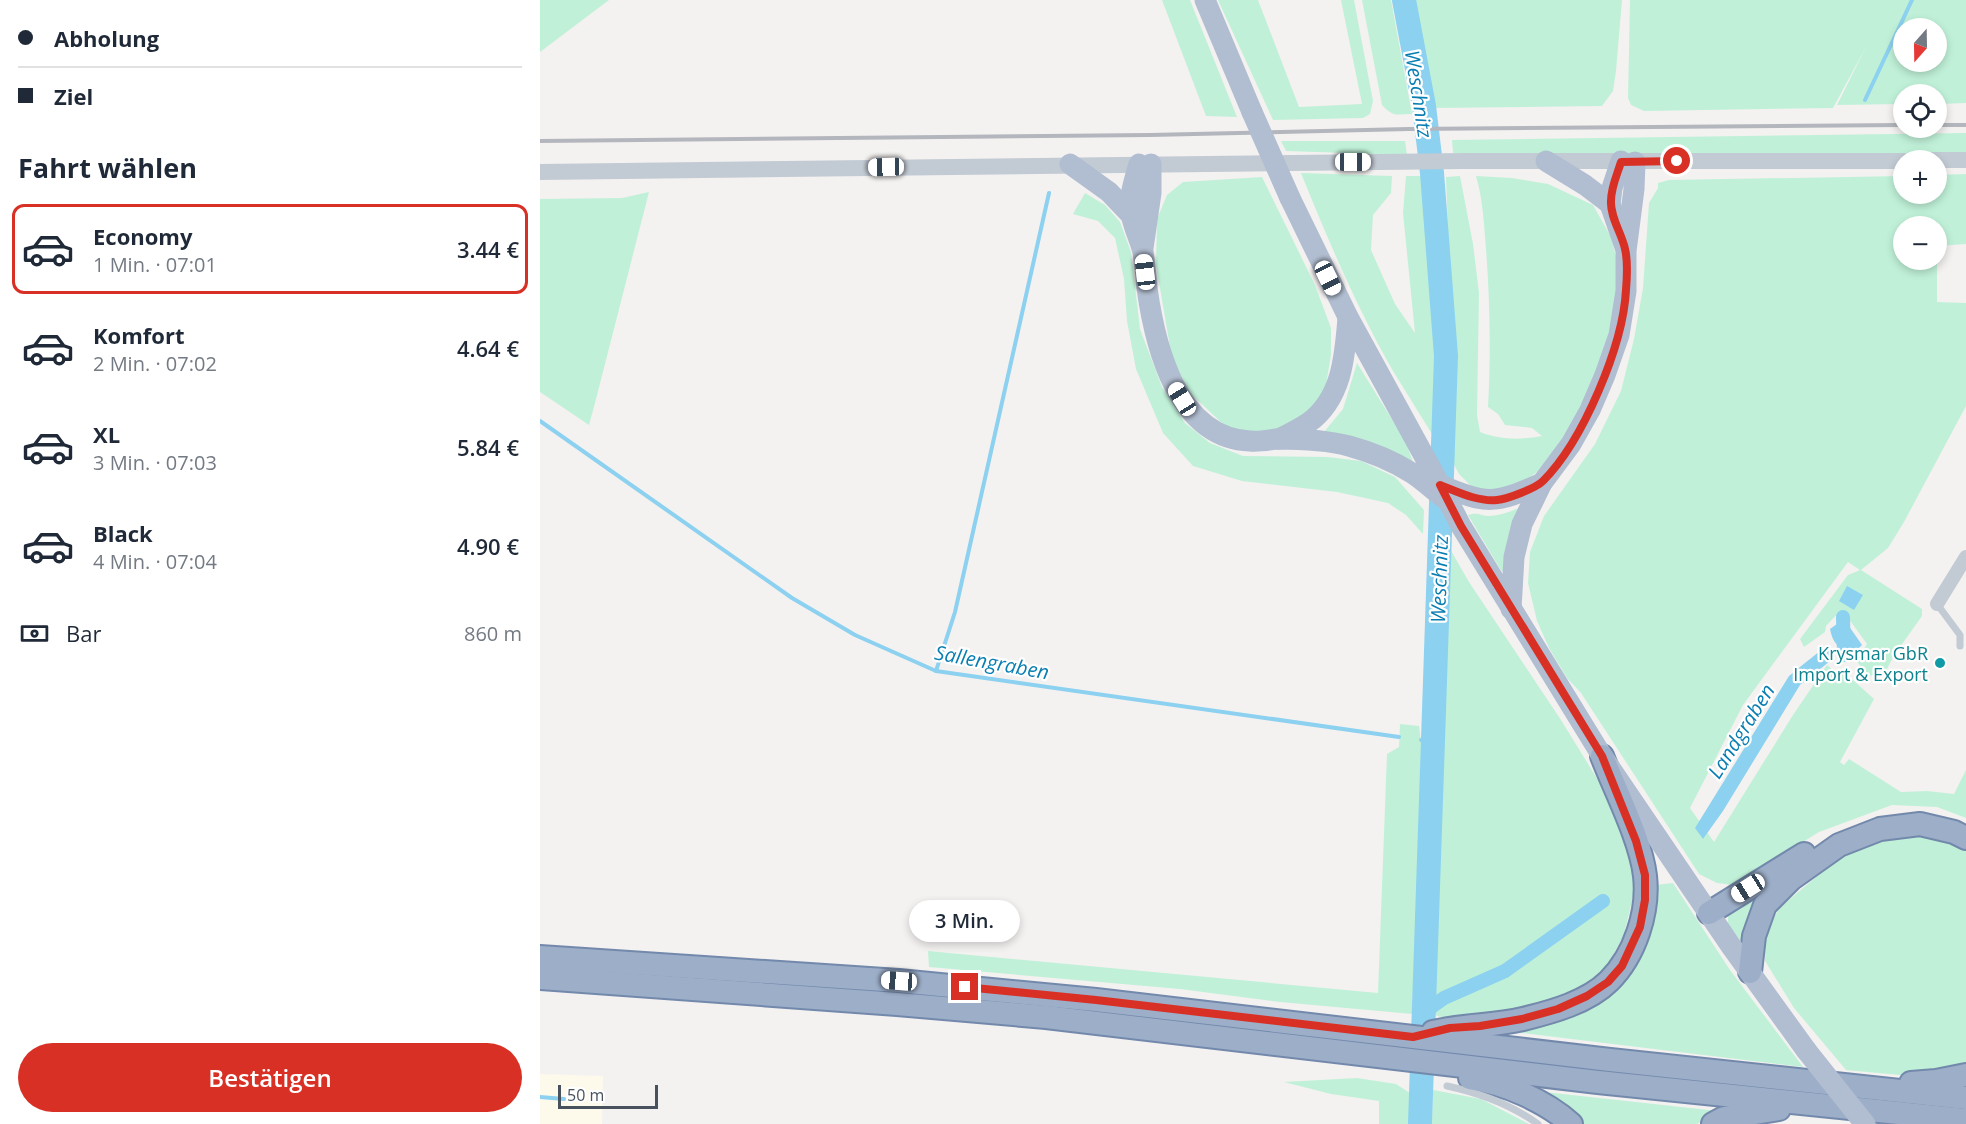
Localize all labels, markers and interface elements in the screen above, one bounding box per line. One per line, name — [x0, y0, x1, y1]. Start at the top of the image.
north arrow — [1893, 18, 1947, 72]
map controls — [1893, 18, 1947, 270]
text: Abholung — [54, 23, 159, 53]
water label: Weschnitz — [1399, 48, 1439, 140]
text: Ziel — [54, 81, 93, 111]
button: locate — [1893, 84, 1947, 138]
route start — [1663, 147, 1690, 174]
text: Fahrt wählen — [18, 149, 197, 186]
button: + — [1893, 150, 1947, 204]
car — [1335, 153, 1371, 171]
car — [868, 158, 904, 176]
button: − — [1893, 216, 1947, 270]
text: Economy — [93, 221, 192, 251]
icon: car — [21, 222, 75, 276]
text: 3.44 € — [457, 234, 519, 264]
text: 1 Min. · 07:01 — [93, 251, 217, 278]
car — [1134, 253, 1156, 291]
car — [1312, 258, 1344, 298]
text: Komfort — [93, 320, 185, 350]
icon: car — [21, 321, 75, 375]
text: 4.64 € — [457, 333, 519, 363]
text: 2 Min. · 07:02 — [93, 350, 217, 377]
car — [1165, 379, 1199, 419]
text: XL — [93, 419, 120, 449]
icon: car — [21, 420, 75, 474]
text: 5.84 € — [457, 432, 519, 462]
text: 3 Min. · 07:03 — [93, 449, 217, 476]
text: Black — [93, 518, 153, 548]
icon: car — [21, 519, 75, 573]
text: 4.90 € — [457, 531, 519, 561]
water label: Weschnitz — [1424, 534, 1454, 624]
text: 4 Min. · 07:04 — [93, 548, 217, 575]
icon: cash — [18, 617, 51, 650]
text: Bar — [66, 618, 101, 648]
text: 860 m — [464, 620, 522, 647]
water label: Sallengraben — [933, 639, 1051, 685]
place label: Krysmar GbR Import & Export — [1793, 641, 1928, 686]
marker: Krysmar GbR Import & Export — [1933, 656, 1947, 670]
water label: Landgraben — [1701, 679, 1781, 783]
car — [1728, 871, 1768, 905]
callout: 3 Min. — [910, 900, 1020, 942]
text: 3 Min. — [935, 907, 994, 934]
car — [880, 971, 918, 991]
route end — [951, 973, 978, 1000]
button: Bestätigen — [18, 1043, 522, 1112]
scale bar — [558, 1082, 658, 1110]
text: 50 m — [567, 1084, 604, 1106]

